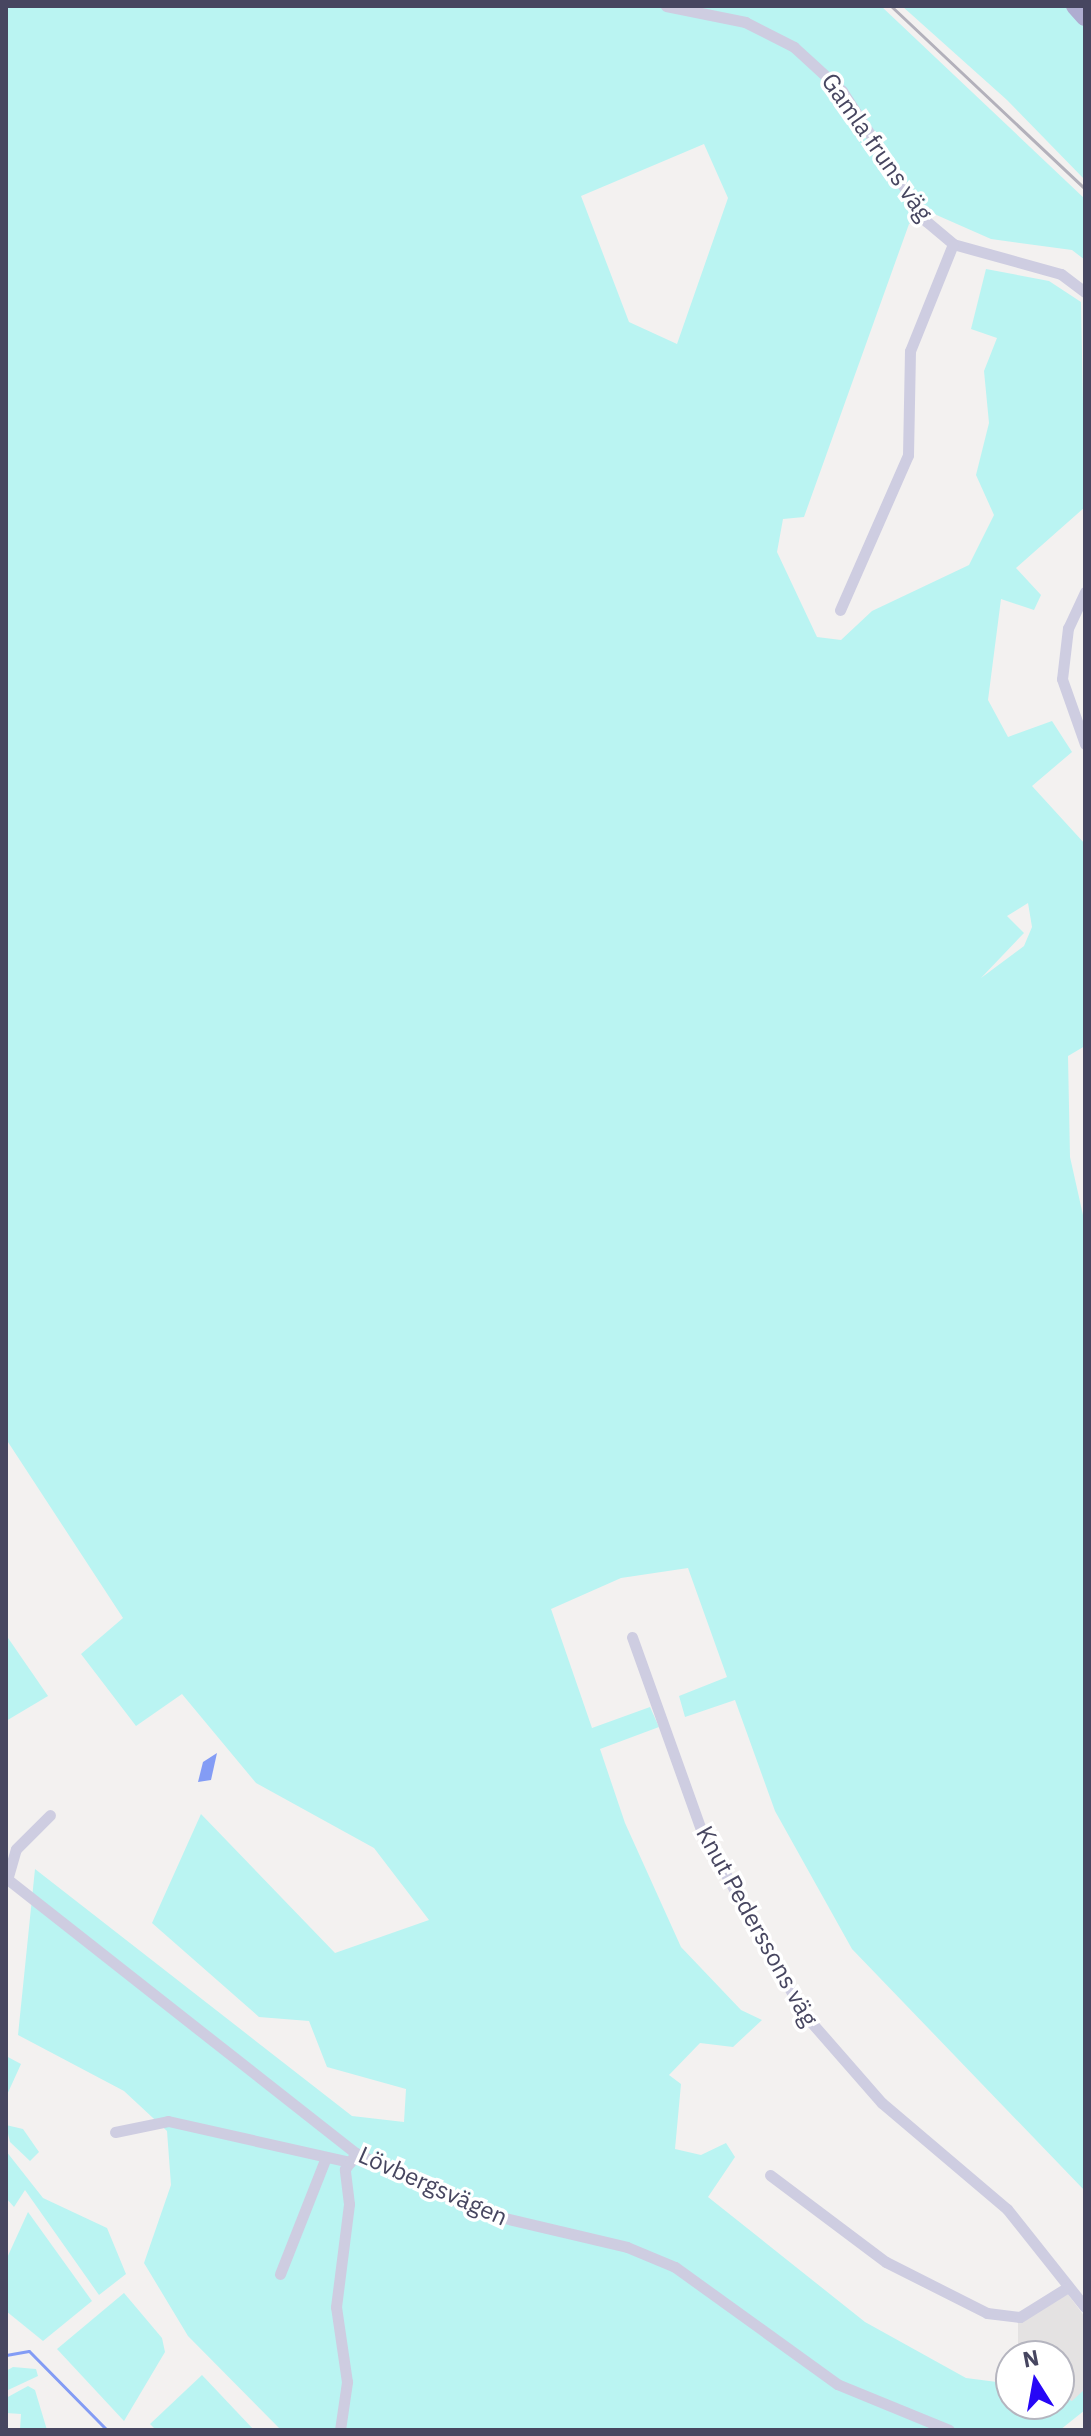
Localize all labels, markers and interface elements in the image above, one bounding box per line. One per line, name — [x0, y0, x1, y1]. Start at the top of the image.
street label: Gamla fruns väg — [815, 68, 939, 226]
street label: Knut Pederssons väg — [690, 1821, 824, 2031]
street label: Lövbergsvägen — [354, 2140, 512, 2232]
north arrow — [995, 2340, 1075, 2420]
text: N — [1020, 2342, 1041, 2374]

